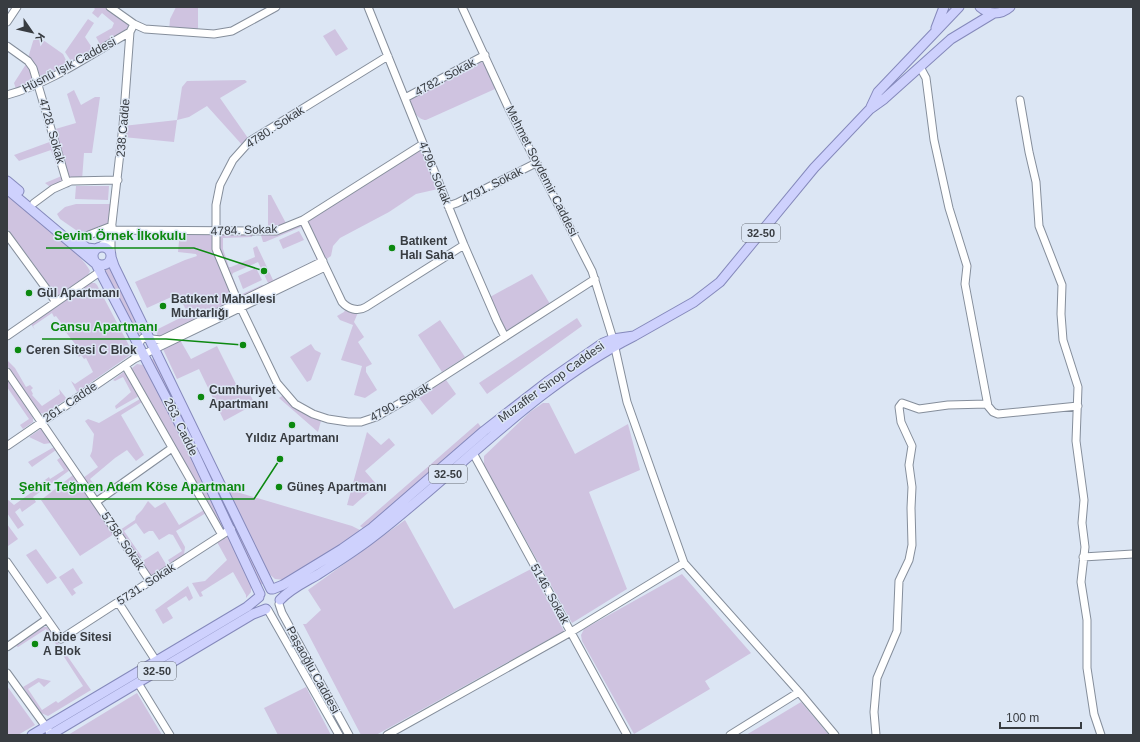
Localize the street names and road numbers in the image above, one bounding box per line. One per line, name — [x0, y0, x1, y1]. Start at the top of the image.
street label: Hüsnü Işık Caddesi — [20, 34, 118, 96]
street label: 4782. Sokak — [412, 55, 479, 99]
street label: 4728. Sokak — [36, 97, 68, 166]
street label: 238.Cadde — [113, 98, 133, 158]
street label: 4780. Sokak — [243, 102, 308, 151]
street label: Mehmet Soydemir Caddesi — [503, 103, 581, 239]
street label: 4796. Sokak — [416, 139, 454, 207]
street label: 4791. Sokak — [459, 163, 526, 206]
street label: 4784. Sokak — [210, 222, 279, 238]
road number: 32-50 — [742, 224, 780, 242]
street label: Muzaffer Sinop Caddesi — [495, 339, 607, 425]
street label: 261. Cadde — [40, 379, 100, 425]
street label: 4790. Sokak — [367, 379, 433, 424]
street label: 263. Cadde — [161, 396, 201, 458]
road number: 32-50 — [429, 465, 467, 483]
street label: 5758. Sokak — [99, 509, 148, 573]
street label: 5731. Sokak — [114, 559, 179, 608]
street label: 5146. Sokak — [528, 561, 573, 627]
street label: Paşaoğlu Caddesi — [283, 624, 343, 716]
road number: 32-50 — [138, 662, 176, 680]

